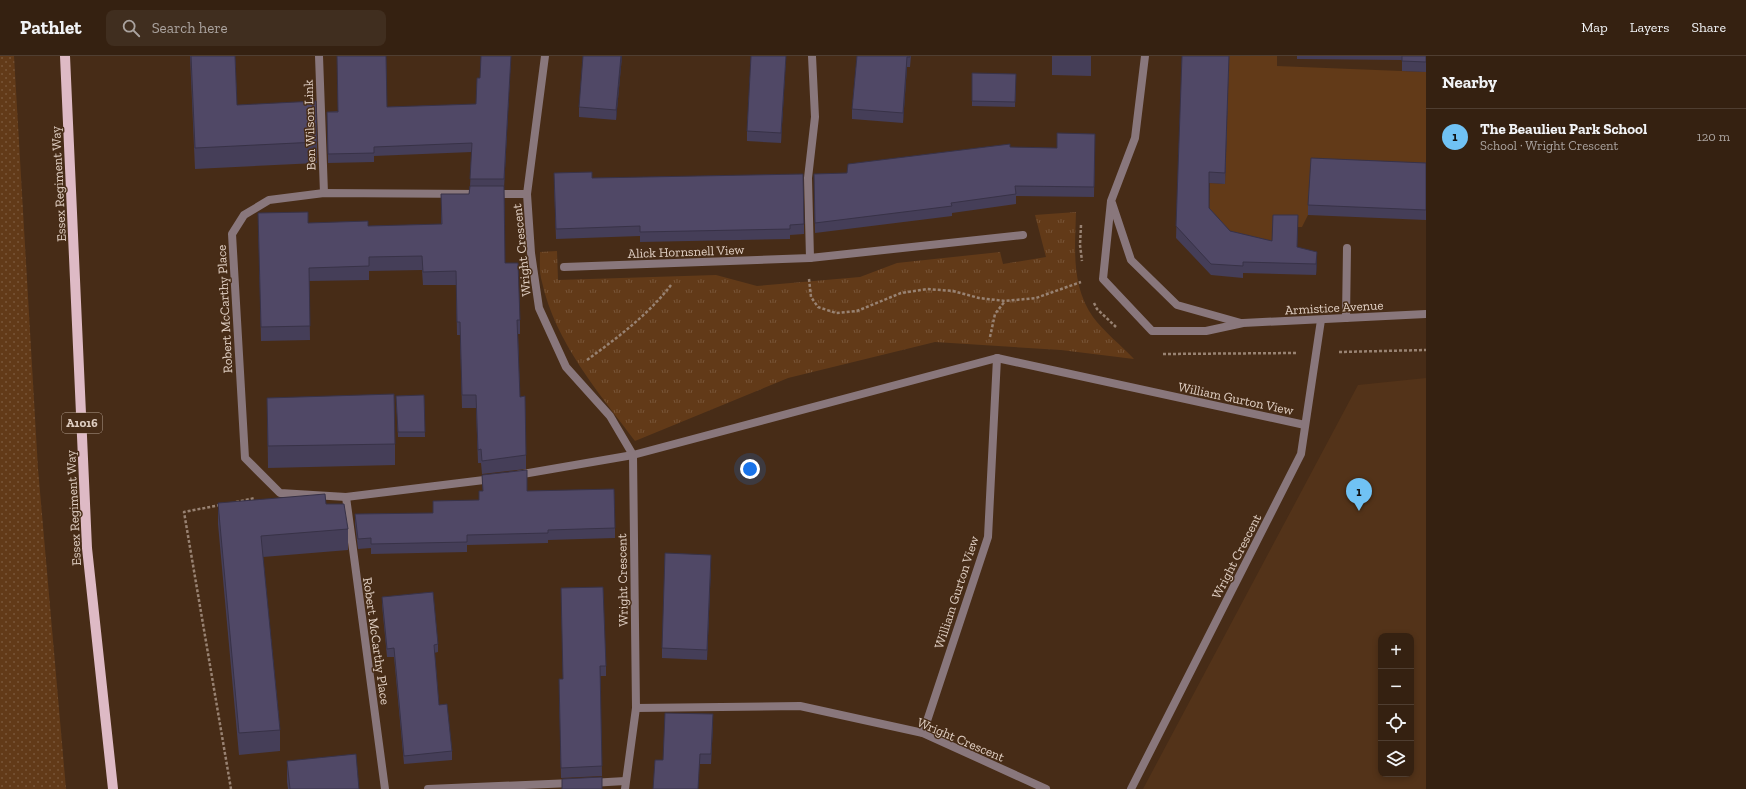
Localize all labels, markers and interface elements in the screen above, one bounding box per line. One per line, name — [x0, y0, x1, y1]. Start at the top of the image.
search box — [106, 10, 386, 46]
text: Pathlet — [20, 16, 82, 39]
icon: search — [120, 17, 142, 39]
text: Search here — [152, 19, 228, 37]
text: Map — [1581, 19, 1608, 36]
text: Layers — [1630, 19, 1669, 36]
text: Share — [1691, 19, 1726, 36]
text: Nearby — [1442, 72, 1497, 92]
street label: Ben Wilson Link — [300, 79, 319, 171]
text: The Beaulieu Park School — [1480, 120, 1647, 138]
street label: Essex Regiment Way — [48, 125, 69, 242]
text: 1 — [1452, 129, 1458, 144]
text: 120 m — [1697, 129, 1730, 144]
text: School · Wright Crescent — [1480, 138, 1618, 153]
street label: Wright Crescent — [509, 203, 534, 297]
street label: Alick Hornsnell View — [627, 242, 745, 261]
street label: Robert McCarthy Place — [214, 244, 235, 374]
street label: Armistice Avenue — [1284, 297, 1384, 318]
street label: William Gurton View — [1177, 379, 1295, 418]
road number: A1016 — [62, 413, 102, 433]
street label: Essex Regiment Way — [63, 449, 84, 566]
your location — [740, 459, 760, 479]
pin: 1 — [1346, 478, 1372, 511]
street label: Wright Crescent — [1209, 511, 1264, 601]
street label: Wright Crescent — [614, 533, 631, 627]
street label: William Gurton View — [931, 534, 982, 650]
street label: Robert McCarthy Place — [360, 576, 393, 706]
map controls — [1378, 633, 1414, 777]
button: + — [1378, 633, 1414, 669]
button: − — [1378, 669, 1414, 705]
button: locate — [1378, 705, 1414, 741]
street label: Wright Crescent — [915, 714, 1007, 765]
button: layers — [1378, 741, 1414, 777]

